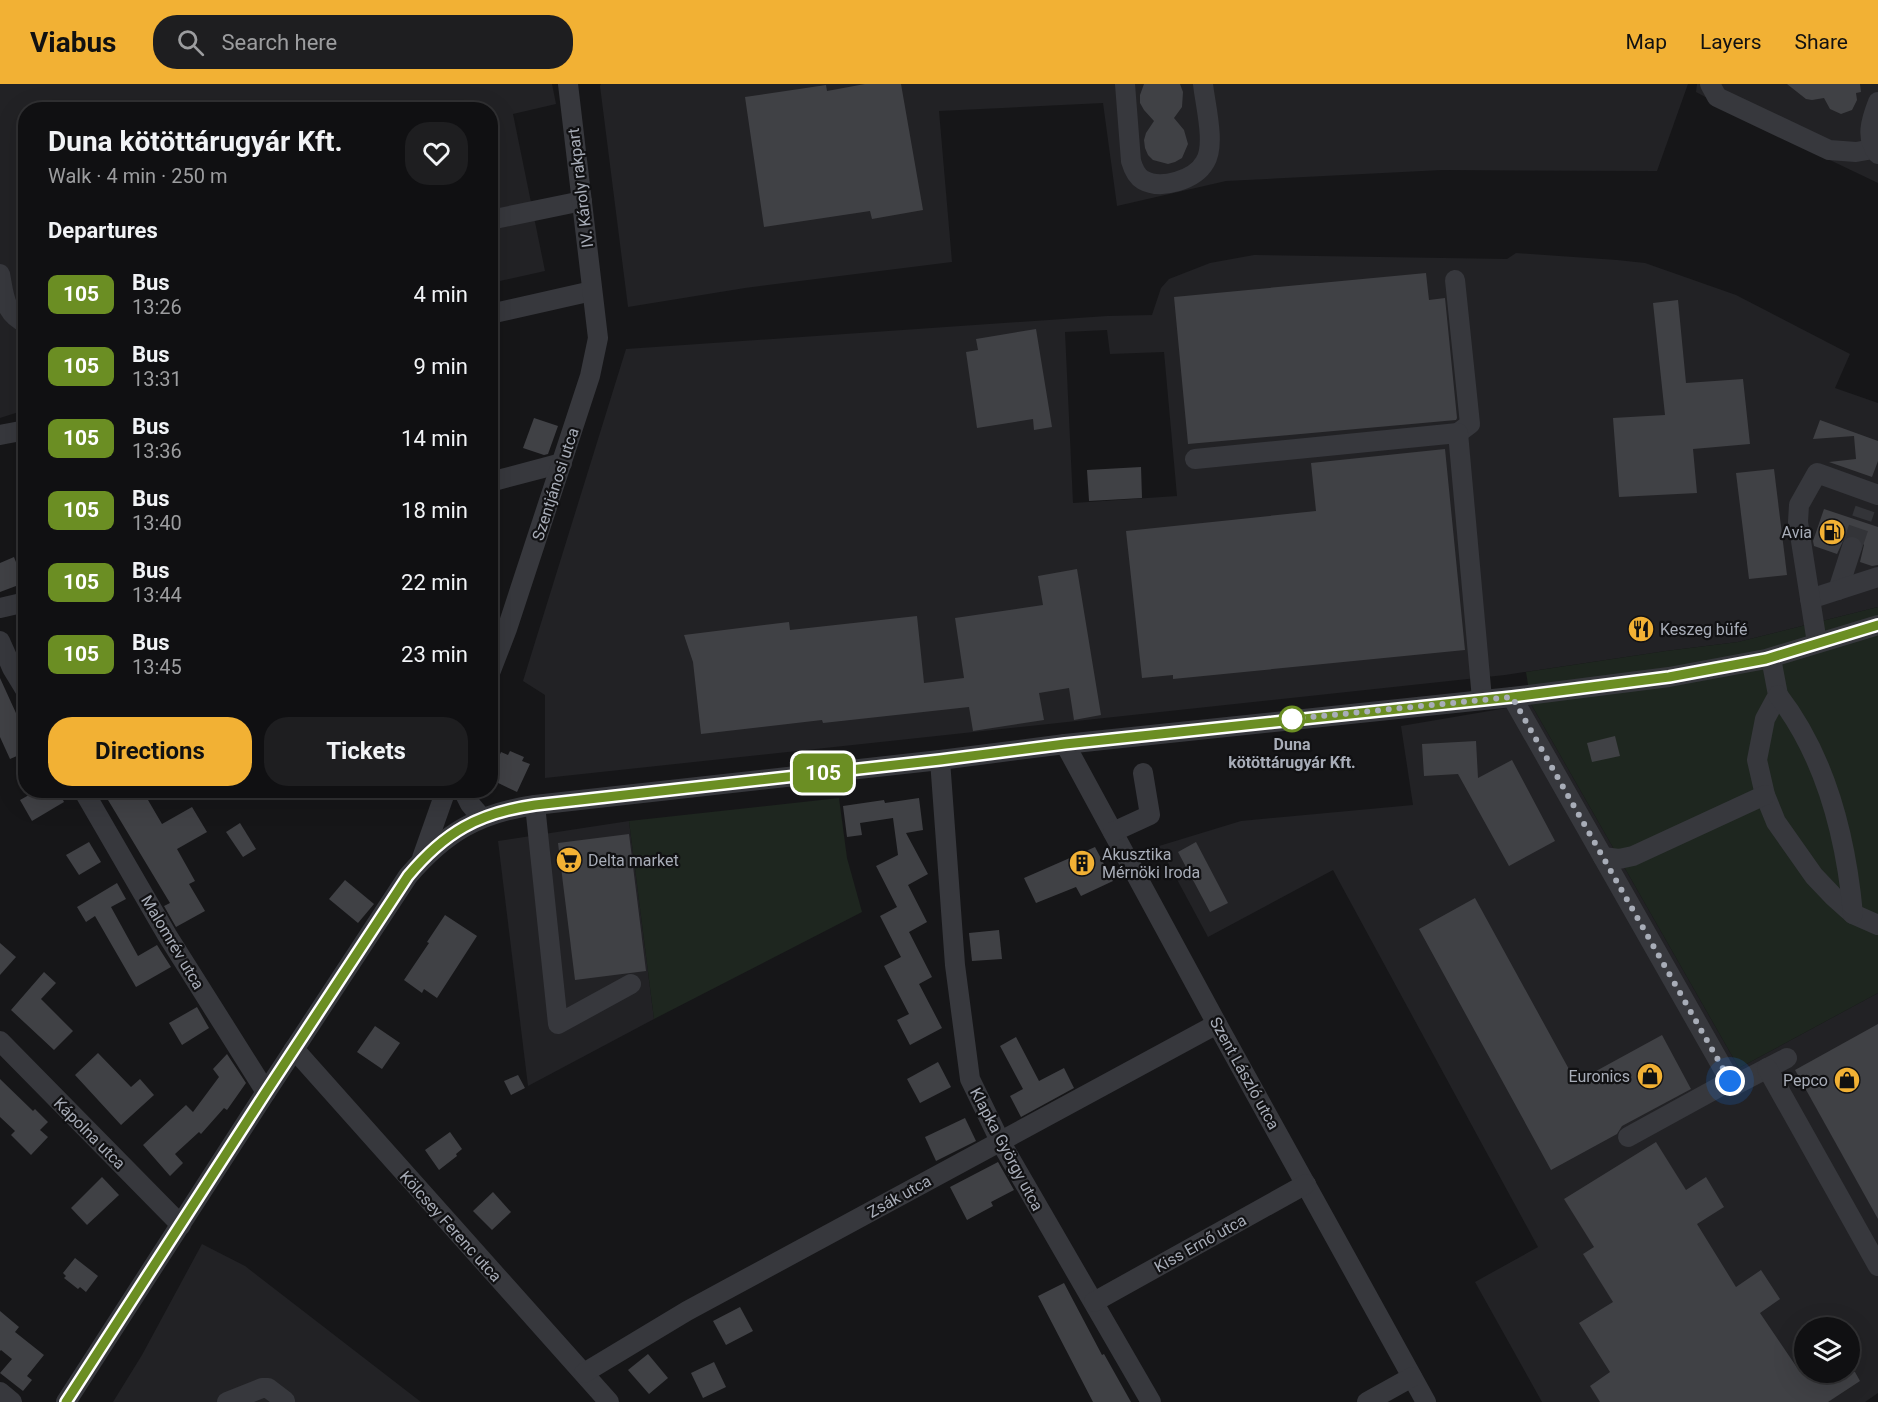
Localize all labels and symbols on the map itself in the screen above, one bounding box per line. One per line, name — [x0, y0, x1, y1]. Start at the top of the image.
street label: IV. Károly rakpart — [564, 127, 597, 249]
street label: Szentjánosi utca — [528, 425, 583, 543]
fuel station icon: Avia — [1817, 517, 1847, 547]
place label: Avia — [1782, 523, 1812, 542]
restaurant icon: Keszeg büfé — [1626, 614, 1656, 644]
place label: Keszeg büfé — [1660, 620, 1748, 639]
marker: Duna kötöttárugyár Kft. — [1279, 706, 1305, 732]
place label: Duna kötöttárugyár Kft. — [1228, 735, 1356, 772]
line badge: 105 — [788, 754, 858, 792]
supermarket icon: Delta market — [554, 845, 584, 875]
place label: Akusztika Mérnöki Iroda — [1102, 845, 1200, 882]
building icon: Akusztika Mérnöki Iroda — [1067, 848, 1097, 878]
place label: Delta market — [588, 851, 679, 870]
street label: Malomrév utca — [137, 892, 208, 993]
street label: Szent László utca — [1206, 1014, 1283, 1133]
shop icon: Euronics — [1635, 1061, 1665, 1091]
shop icon: Pepco — [1832, 1065, 1862, 1095]
your location — [1715, 1066, 1745, 1096]
place label: Euronics — [1568, 1067, 1630, 1086]
place label: Pepco — [1783, 1071, 1828, 1090]
street label: Klapka György utca — [966, 1084, 1047, 1214]
street label: Kápolna utca — [50, 1094, 129, 1173]
street label: Kölcsey Ferenc utca — [396, 1167, 505, 1286]
street label: Zsák utca — [864, 1171, 934, 1222]
street label: Kiss Ernő utca — [1151, 1210, 1249, 1276]

